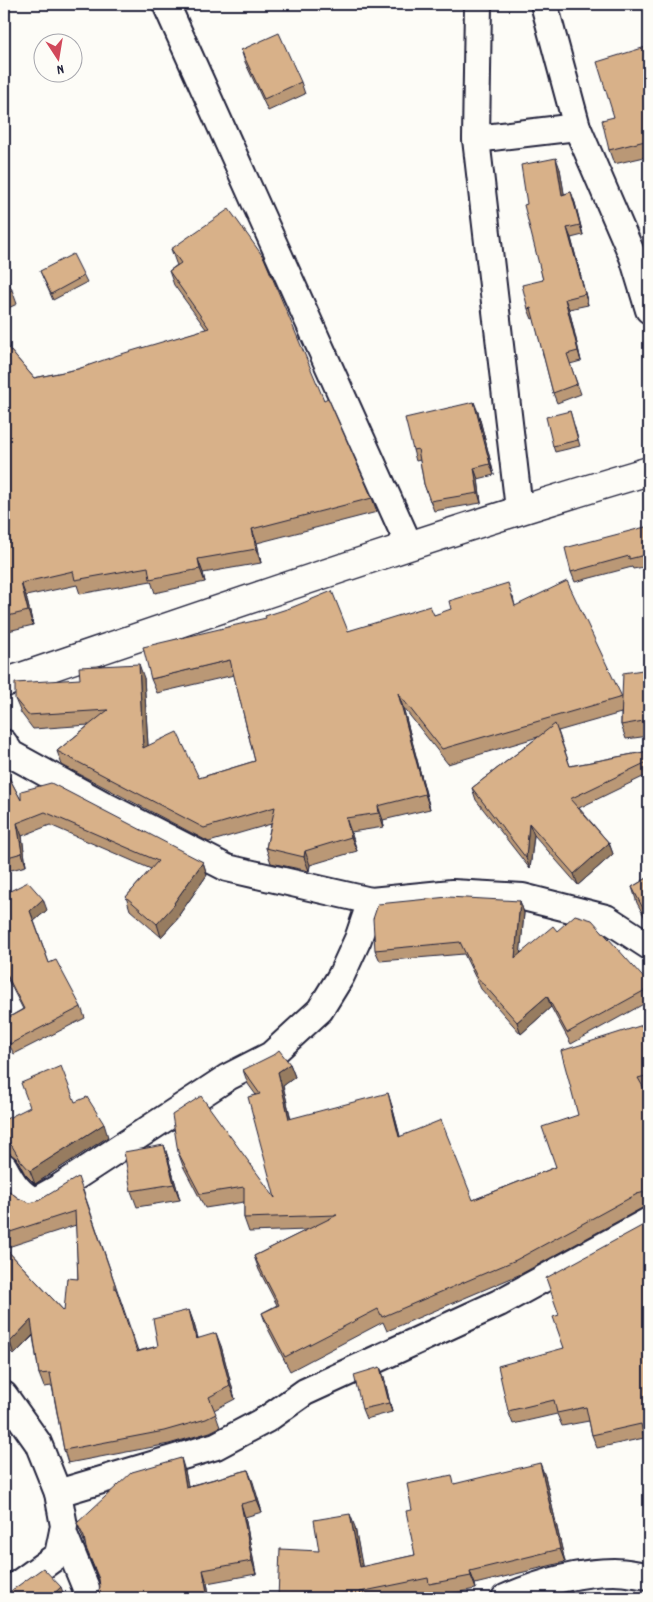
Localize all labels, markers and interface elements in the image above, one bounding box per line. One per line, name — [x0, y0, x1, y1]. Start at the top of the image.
north arrow — [32, 32, 82, 82]
text: N — [55, 58, 66, 79]

